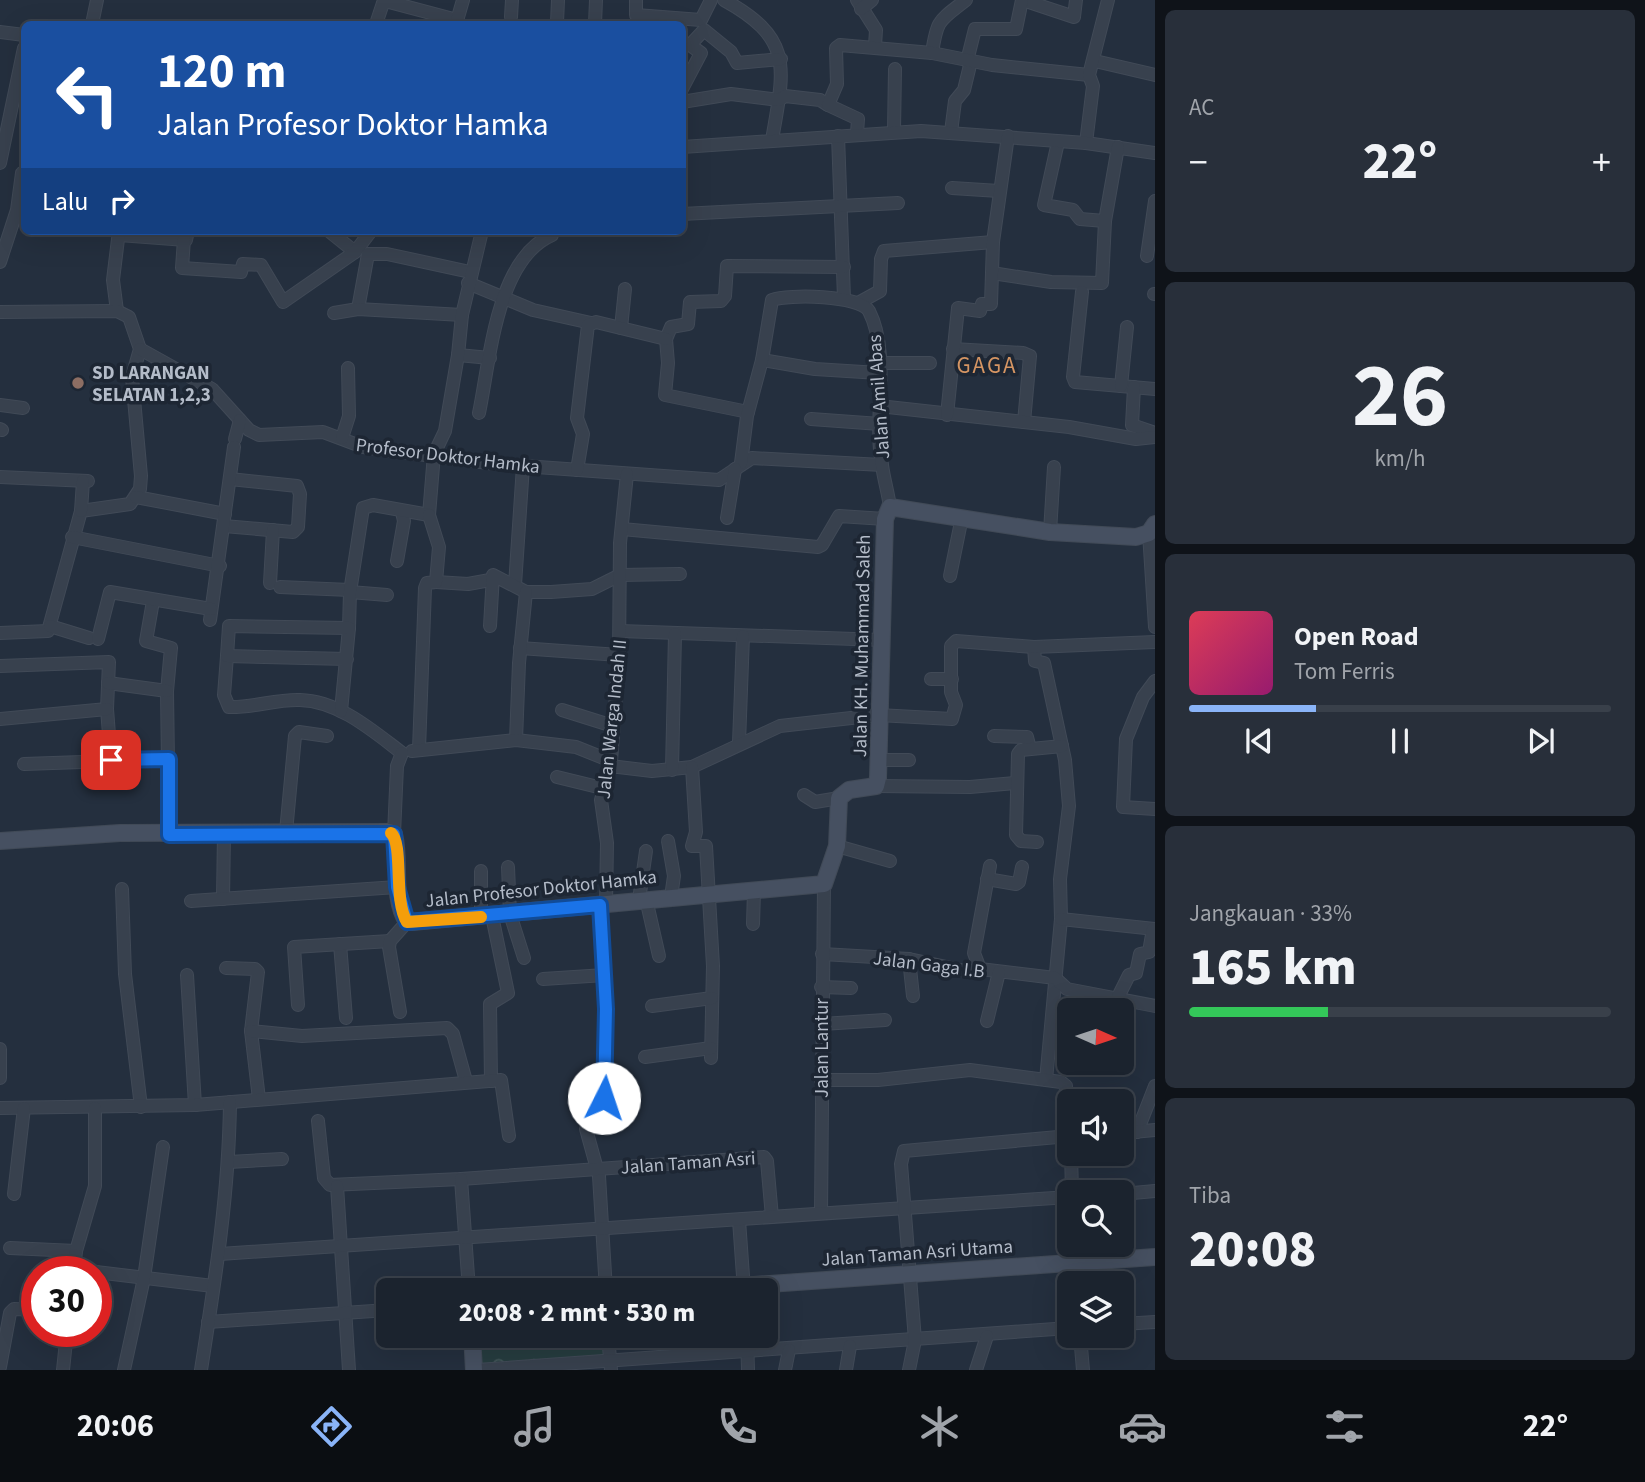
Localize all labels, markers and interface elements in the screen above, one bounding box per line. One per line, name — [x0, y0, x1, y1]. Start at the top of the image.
text: 120 m — [157, 37, 286, 107]
icon: left — [42, 49, 133, 140]
text: AC — [1189, 91, 1214, 124]
text: Jalan Profesor Doktor Hamka — [157, 102, 549, 148]
text: 22° — [1363, 125, 1437, 199]
text: − — [1189, 136, 1208, 190]
text: + — [1592, 136, 1611, 190]
icon: right — [103, 182, 141, 220]
text: Lalu — [42, 183, 89, 220]
text: 26 — [1352, 332, 1448, 461]
street label: Jalan Amil Abas — [862, 334, 897, 460]
district label: GAGA — [957, 349, 1017, 382]
place label: SD LARANGAN SELATAN 1,2,3 — [92, 360, 211, 409]
marker: SD LARANGAN SELATAN 1,2,3 — [70, 375, 86, 391]
street label: Profesor Doktor Hamka — [354, 432, 541, 481]
text: km/h — [1374, 442, 1426, 475]
street label: Jalan KH. Muhammad Saleh — [847, 534, 878, 758]
text: Open Road — [1294, 618, 1419, 655]
street label: Jalan Warga Indah II — [591, 638, 634, 800]
text: Tom Ferris — [1294, 655, 1395, 688]
icon: previous — [1240, 722, 1278, 760]
icon: pause — [1381, 722, 1419, 760]
icon: next — [1522, 722, 1560, 760]
pin — [81, 730, 141, 790]
icon: arrive — [92, 741, 130, 779]
street label: Jalan Profesor Doktor Hamka — [424, 864, 658, 915]
text: Jangkauan · 33% — [1189, 897, 1352, 930]
text: 165 km — [1189, 931, 1357, 1005]
street label: Jalan Gaga I.B — [872, 945, 986, 986]
street label: Jalan Lantur — [809, 998, 836, 1098]
north arrow — [1057, 998, 1134, 1074]
map controls — [1057, 998, 1134, 1348]
position arrow — [567, 1061, 641, 1135]
button: sound — [1057, 1089, 1134, 1166]
street label: Jalan Taman Asri — [620, 1145, 756, 1182]
text: Tiba — [1189, 1179, 1231, 1212]
button: search — [1057, 1180, 1134, 1257]
text: 20:08 — [1189, 1213, 1316, 1287]
street label: Jalan Taman Asri Utama — [820, 1233, 1014, 1274]
speed limit sign: 30 — [21, 1256, 112, 1347]
button: layers — [1057, 1271, 1134, 1348]
text: 20:08 · 2 mnt · 530 m — [459, 1294, 695, 1331]
icon: directions — [307, 1402, 356, 1451]
icon: music — [510, 1402, 559, 1451]
icon: phone — [713, 1402, 762, 1451]
icon: climate — [915, 1402, 964, 1451]
icon: car — [1118, 1402, 1167, 1451]
icon: filters — [1320, 1402, 1369, 1451]
text: 20:06 — [77, 1403, 154, 1449]
text: 22° — [1523, 1403, 1568, 1449]

